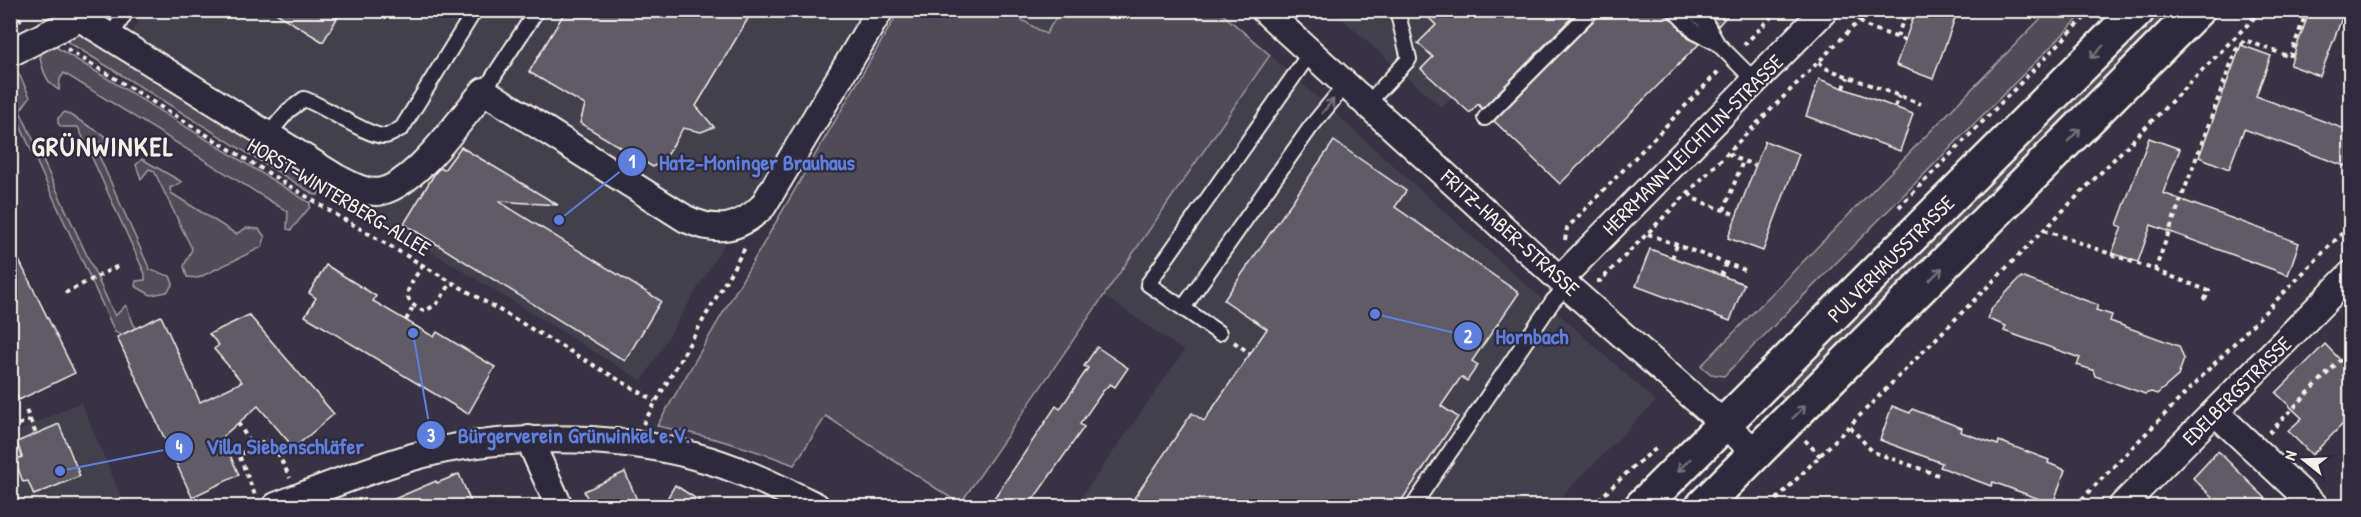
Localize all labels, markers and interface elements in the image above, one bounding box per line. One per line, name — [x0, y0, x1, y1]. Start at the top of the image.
one-way arrow — [2089, 45, 2104, 60]
street label: HERRMANN-LEICHTLIN-STRASSE — [1596, 48, 1790, 242]
one-way arrow — [1321, 98, 1334, 114]
district label: GRÜNWINKEL — [32, 128, 174, 164]
one-way arrow — [2066, 128, 2081, 143]
street label: HORST-WINTERBERG-ALLEE — [242, 130, 436, 263]
callout: Hatz-Moninger Brauhaus — [617, 142, 867, 182]
text: Hatz-Moninger Brauhaus — [659, 147, 855, 178]
text: 1 — [629, 149, 636, 174]
street label: FRITZ-HABER-STRASSE — [1434, 162, 1586, 303]
street label: PULVERHAUSSTRASSE — [1821, 189, 1961, 329]
one-way arrow — [1929, 266, 1944, 281]
callout: Hornbach — [1453, 316, 1580, 356]
text: Hornbach — [1495, 321, 1569, 351]
text: 2 — [1464, 324, 1473, 349]
street label: EDELBERGSTRASSE — [2176, 330, 2298, 452]
one-way arrow — [1792, 405, 1806, 420]
callout: Bürgerverein Grünwinkel e.V. — [416, 415, 702, 455]
text: Bürgerverein Grünwinkel e.V. — [458, 420, 690, 451]
text: 3 — [427, 423, 435, 448]
callout: Villa Siebenschläfer — [164, 427, 376, 467]
north arrow — [2274, 430, 2334, 490]
text: Villa Siebenschläfer — [206, 431, 364, 461]
text: 4 — [176, 434, 183, 459]
text: N — [2278, 447, 2302, 463]
one-way arrow — [1677, 458, 1692, 472]

